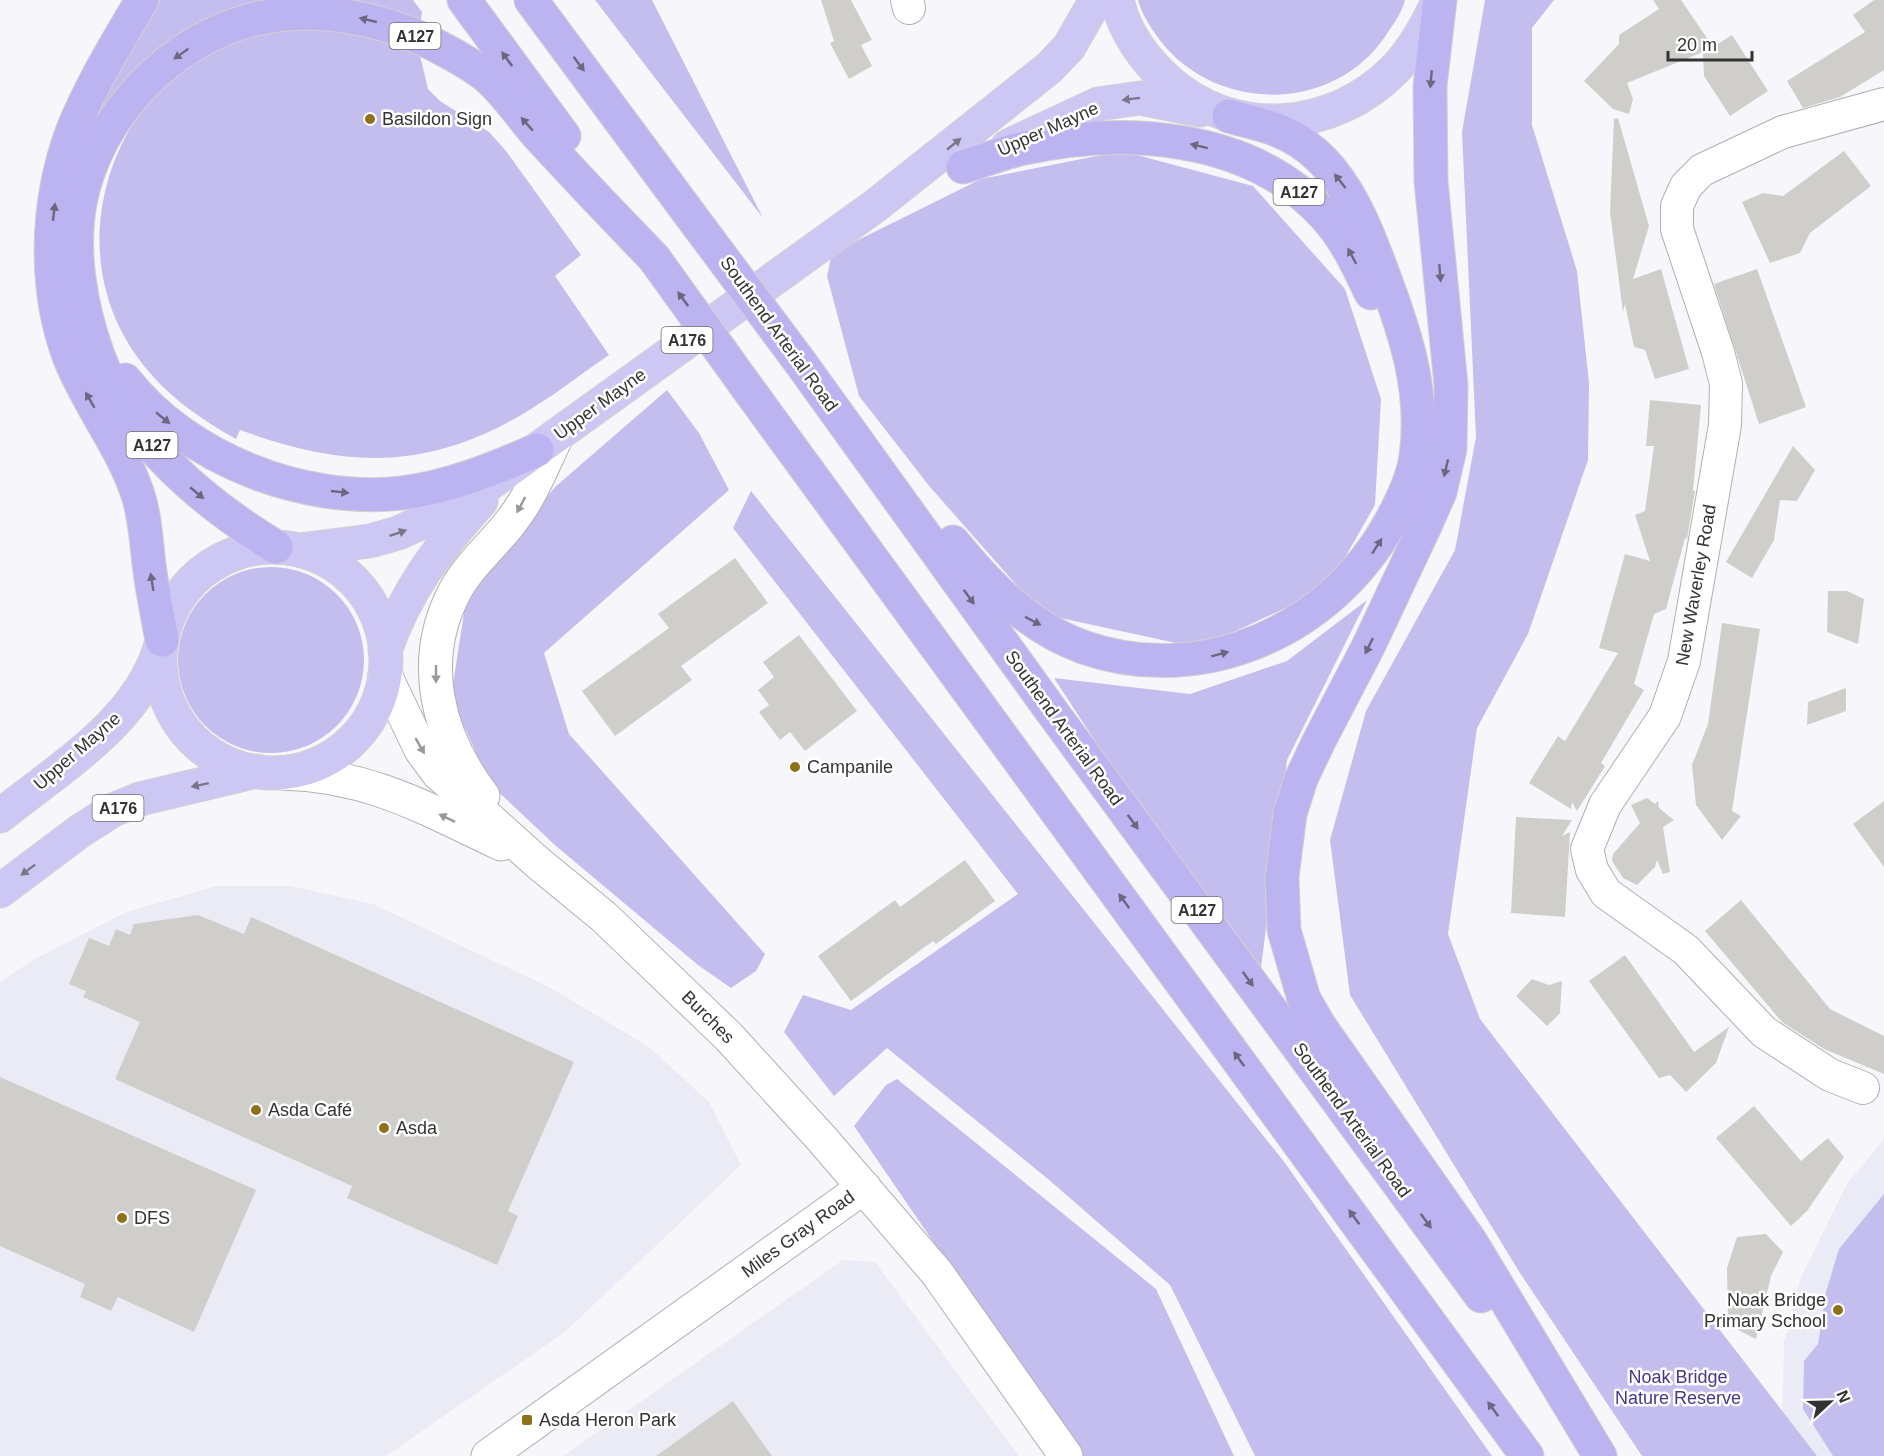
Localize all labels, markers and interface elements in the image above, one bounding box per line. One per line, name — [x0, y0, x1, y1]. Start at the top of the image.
one-way arrow — [358, 15, 377, 25]
road number: A127 — [390, 23, 440, 49]
scale bar — [1668, 24, 1752, 62]
text: 20 m — [1677, 35, 1717, 55]
one-way arrow — [174, 48, 190, 60]
one-way arrow — [501, 52, 513, 68]
one-way arrow — [572, 56, 584, 71]
one-way arrow — [1426, 70, 1436, 89]
one-way arrow — [1121, 95, 1140, 104]
street label: Upper Mayne — [995, 98, 1101, 160]
place label: Basildon Sign — [382, 109, 492, 129]
marker: Basildon Sign — [363, 112, 377, 126]
one-way arrow — [521, 116, 534, 132]
one-way arrow — [946, 137, 962, 150]
one-way arrow — [1190, 141, 1208, 151]
one-way arrow — [1334, 173, 1346, 188]
road number: A127 — [1274, 179, 1324, 205]
one-way arrow — [49, 202, 59, 221]
one-way arrow — [1347, 247, 1357, 264]
street label: Southend Arterial Road — [716, 253, 842, 415]
one-way arrow — [1435, 264, 1445, 283]
one-way arrow — [677, 291, 689, 307]
road number: A176 — [662, 327, 712, 353]
street label: Upper Mayne — [550, 364, 650, 444]
one-way arrow — [85, 391, 95, 408]
one-way arrow — [155, 411, 171, 424]
road number: A127 — [126, 432, 178, 458]
one-way arrow — [1440, 458, 1450, 477]
one-way arrow — [190, 486, 205, 498]
one-way arrow — [330, 488, 349, 497]
one-way arrow — [516, 496, 526, 513]
street label: New Waverley Road — [1672, 503, 1720, 667]
one-way arrow — [389, 527, 407, 537]
one-way arrow — [1371, 538, 1382, 554]
one-way arrow — [147, 572, 156, 591]
one-way arrow — [963, 588, 975, 604]
one-way arrow — [1025, 616, 1042, 626]
one-way arrow — [1364, 638, 1373, 655]
street label: Southend Arterial Road — [1001, 647, 1127, 809]
one-way arrow — [1211, 648, 1229, 658]
one-way arrow — [431, 664, 441, 683]
street label: Upper Mayne — [30, 708, 124, 794]
one-way arrow — [415, 738, 425, 755]
place label: Campanile — [807, 757, 893, 777]
marker: Campanile — [788, 760, 802, 774]
one-way arrow — [191, 781, 210, 790]
road number: A176 — [92, 795, 144, 821]
one-way arrow — [438, 814, 455, 823]
one-way arrow — [1127, 814, 1139, 830]
one-way arrow — [21, 863, 36, 875]
one-way arrow — [1118, 894, 1130, 910]
road number: A127 — [1172, 897, 1222, 923]
one-way arrow — [1242, 972, 1254, 987]
street label: Burches — [678, 987, 738, 1047]
street label: Southend Arterial Road — [1289, 1039, 1415, 1201]
one-way arrow — [1233, 1052, 1245, 1068]
place label: Asda Café — [268, 1100, 352, 1120]
marker: Asda Café — [249, 1103, 263, 1117]
place label: Asda — [396, 1118, 438, 1138]
marker: Asda — [377, 1121, 391, 1135]
street label: Miles Gray Road — [738, 1187, 858, 1281]
place label: DFS — [134, 1208, 170, 1228]
one-way arrow — [1348, 1209, 1360, 1224]
marker: DFS — [115, 1211, 129, 1225]
one-way arrow — [1420, 1213, 1432, 1229]
place label: Noak Bridge Primary School — [1704, 1290, 1826, 1331]
marker: Noak Bridge Primary School — [1831, 1303, 1845, 1317]
park label: Noak Bridge Nature Reserve — [1615, 1367, 1741, 1408]
north arrow — [1800, 1372, 1860, 1432]
text: N — [1833, 1388, 1853, 1405]
one-way arrow — [1487, 1401, 1499, 1417]
place label: Asda Heron Park — [539, 1410, 677, 1430]
marker: Asda Heron Park — [520, 1413, 534, 1427]

